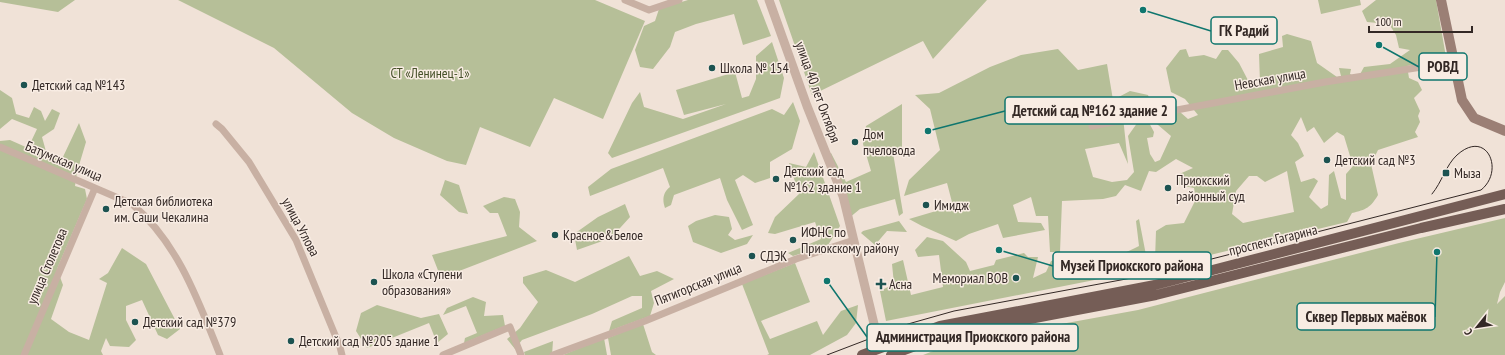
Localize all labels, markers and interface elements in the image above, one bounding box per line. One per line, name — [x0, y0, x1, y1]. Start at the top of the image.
scale bar — [1369, 8, 1472, 34]
text: 100 m — [1375, 14, 1402, 29]
callout: ГК Радий — [1211, 17, 1277, 44]
text: ГК Радий — [1219, 21, 1269, 40]
street label: улица 40 лет Октября — [791, 39, 845, 145]
callout: РОВД — [1419, 53, 1467, 80]
text: РОВД — [1427, 57, 1459, 76]
place label: Школа № 154 — [720, 59, 790, 77]
marker: Школа № 154 — [707, 63, 717, 73]
park label: СТ «Ленинец-1» — [390, 64, 470, 82]
street label: Невская улица — [1233, 64, 1307, 94]
place label: Детский сад №143 — [32, 76, 125, 94]
marker: Детский сад №143 — [19, 80, 29, 90]
callout: Детский сад №162 здание 2 — [1005, 97, 1176, 124]
text: Детский сад №162 здание 2 — [1012, 101, 1168, 120]
place label: Дом пчеловода — [863, 125, 915, 159]
street label: Батумская улица — [23, 137, 105, 185]
marker: Дом пчеловода — [850, 137, 860, 147]
place label: Детский сад №3 — [1335, 151, 1416, 169]
marker: Детский сад №3 — [1322, 155, 1332, 165]
place label: Детский сад №162 здание 1 — [784, 162, 861, 196]
place label: Мыза — [1454, 164, 1481, 182]
marker: Мыза — [1441, 168, 1451, 178]
place label: Приокский районный суд — [1176, 171, 1245, 205]
marker: Детский сад №162 здание 1 — [771, 174, 781, 184]
marker: Приокский районный суд — [1163, 183, 1173, 193]
place label: Детская библиотека им. Саши Чекалина — [114, 192, 213, 226]
street label: улица Углова — [278, 195, 324, 259]
place label: Имидж — [934, 196, 969, 214]
marker: Имидж — [921, 200, 931, 210]
marker: Детская библиотека им. Саши Чекалина — [101, 204, 111, 214]
street label: проспект Гагарина — [1227, 220, 1319, 260]
place label: ИФНС по Приокскому району — [801, 223, 899, 257]
street label: улица Столетова — [23, 225, 71, 307]
place label: Красное&Белое — [563, 226, 643, 244]
marker: Красное&Белое — [550, 230, 560, 240]
marker: ИФНС по Приокскому району — [788, 235, 798, 245]
place label: СДЭК — [760, 247, 787, 265]
marker: СДЭК — [747, 251, 757, 261]
callout: Музей Приокского района — [1053, 252, 1211, 279]
text: Музей Приокского района — [1061, 256, 1203, 275]
street label: Пятигорская улица — [652, 258, 744, 310]
place label: Школа «Ступени образования» — [382, 265, 462, 299]
place label: Мемориал ВОВ — [933, 269, 1008, 287]
marker: Мемориал ВОВ — [1011, 273, 1021, 283]
place label: Асна — [889, 275, 912, 293]
marker: Школа «Ступени образования» — [369, 277, 379, 287]
marker: Асна — [876, 279, 886, 289]
callout: Сквер Первых маёвок — [1297, 303, 1435, 330]
text: Сквер Первых маёвок — [1305, 307, 1427, 326]
north arrow — [1457, 307, 1497, 347]
place label: Детский сад №379 — [143, 313, 236, 331]
marker: Детский сад №379 — [130, 317, 140, 327]
callout: Администрация Приокского района — [867, 324, 1078, 351]
text: С — [1461, 326, 1476, 338]
text: Администрация Приокского района — [875, 327, 1070, 346]
place label: Детский сад №205 здание 1 — [299, 332, 439, 350]
marker: Детский сад №205 здание 1 — [286, 336, 296, 346]

